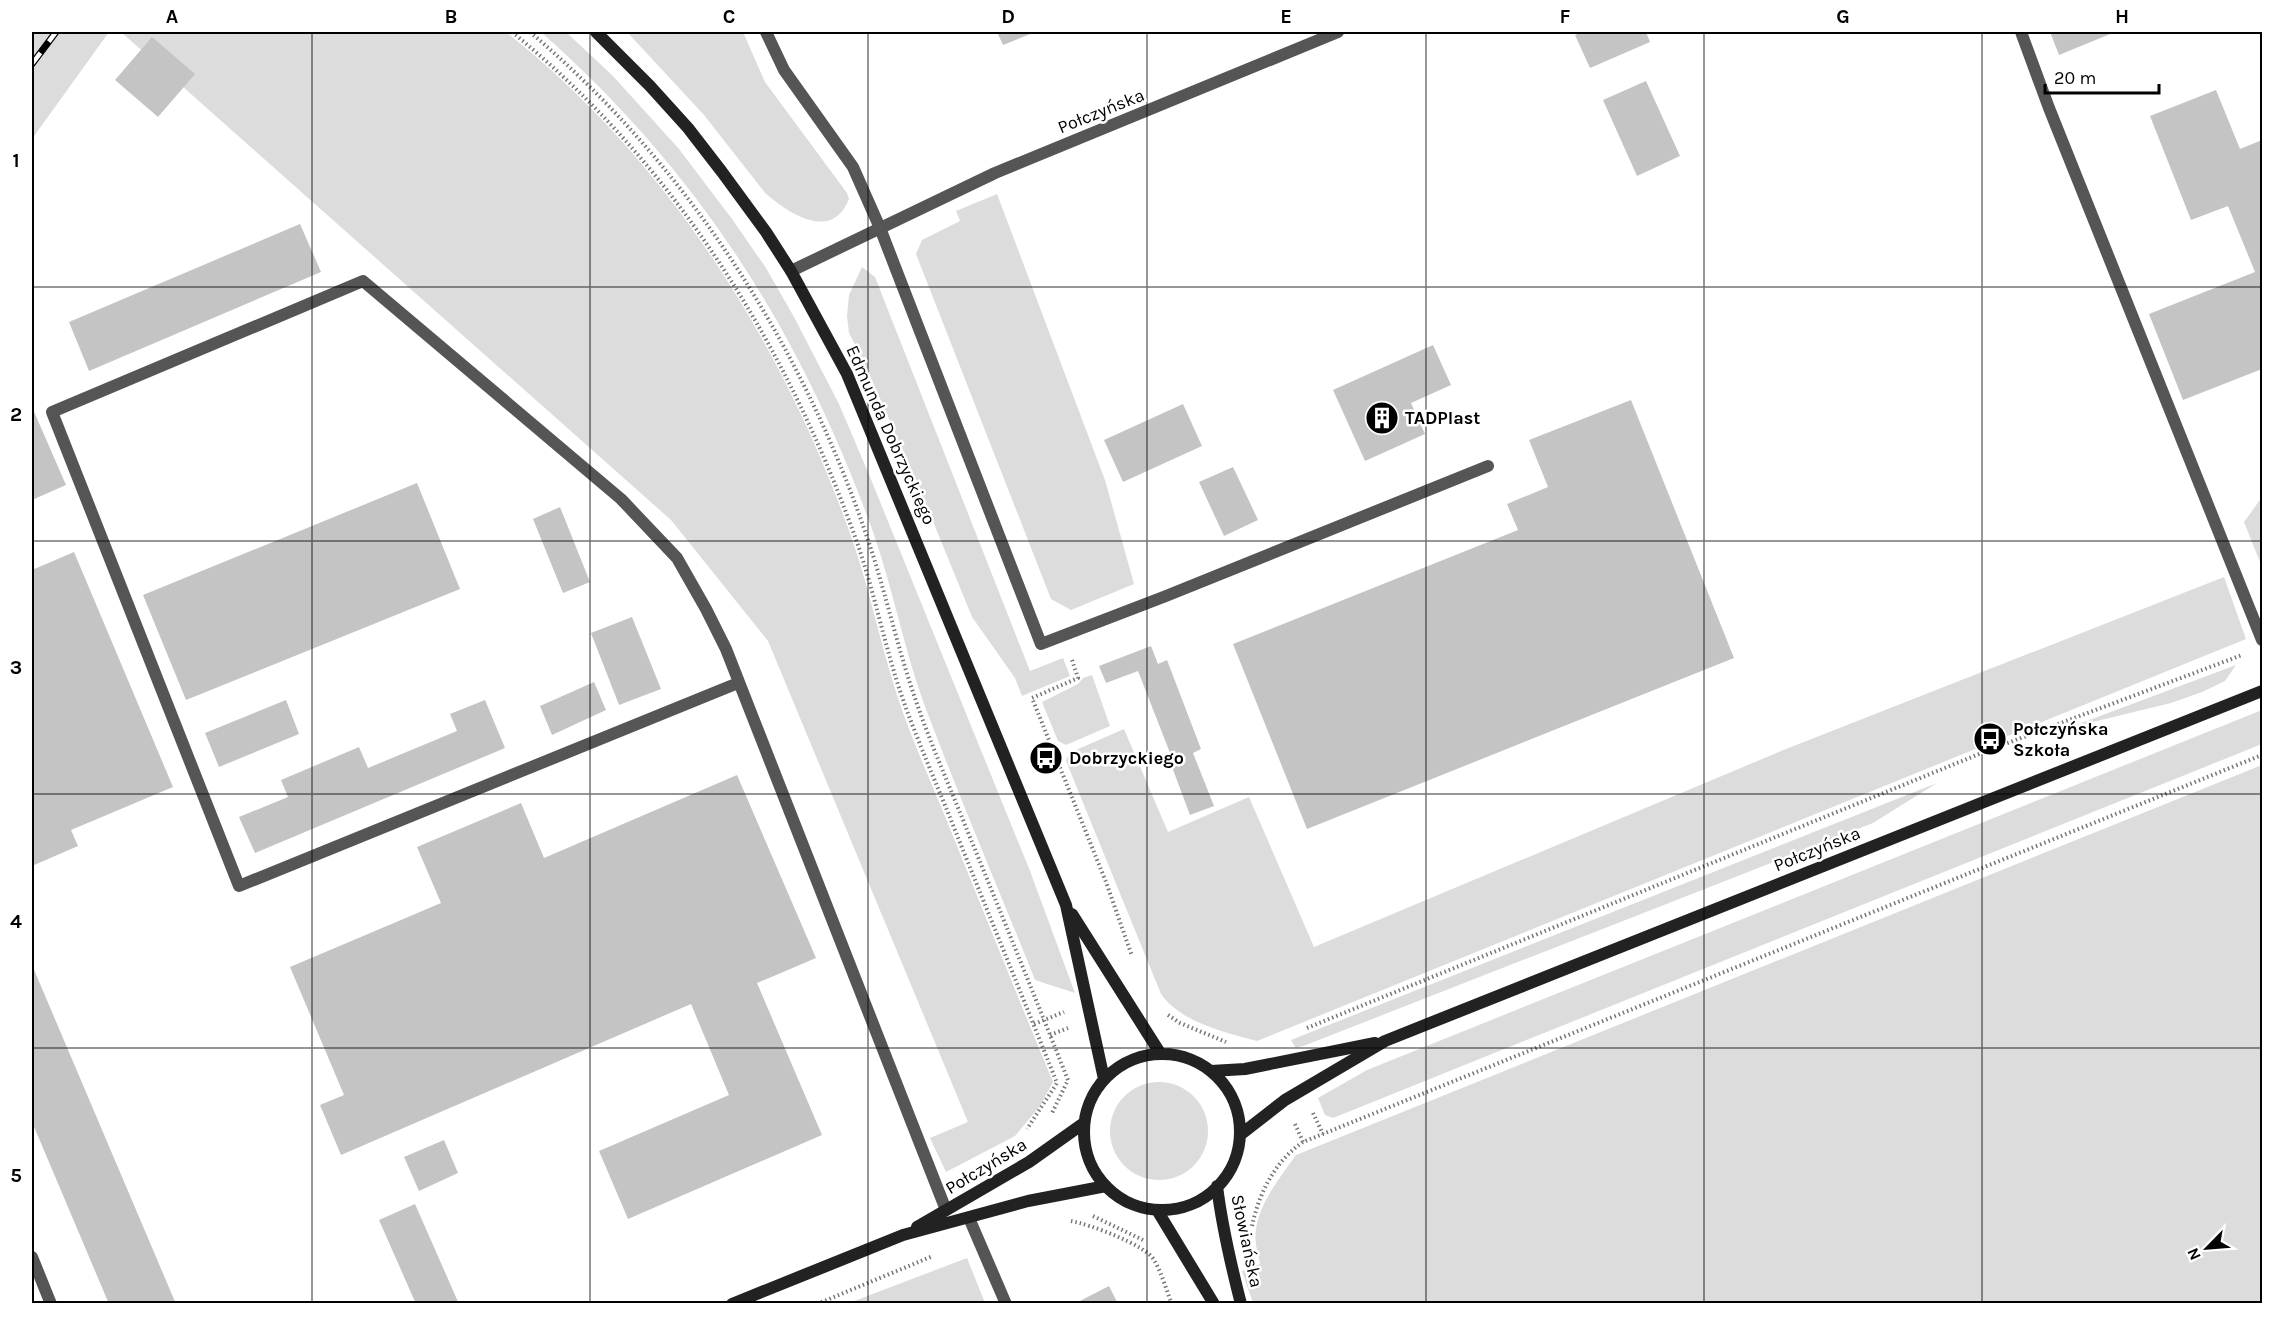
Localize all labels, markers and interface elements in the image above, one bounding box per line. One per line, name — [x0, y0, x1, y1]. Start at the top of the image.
text: A — [166, 5, 179, 28]
text: B — [445, 5, 457, 28]
text: C — [723, 5, 735, 28]
text: D — [1001, 5, 1015, 28]
text: E — [1280, 5, 1292, 28]
text: F — [1560, 5, 1571, 28]
text: G — [1836, 5, 1850, 28]
text: H — [2115, 5, 2129, 28]
scale bar — [2045, 57, 2159, 95]
text: 20 m — [2054, 67, 2096, 89]
street label: Połczyńska — [1054, 84, 1148, 138]
text: 1 — [12, 149, 20, 172]
street label: Edmunda Dobrzyckiego — [841, 342, 941, 528]
building icon: TADPlast — [1364, 400, 1400, 436]
text: 2 — [10, 403, 22, 426]
place label: TADPlast — [1405, 407, 1480, 429]
text: 3 — [10, 656, 22, 679]
place label: Połczyńska Szkoła — [2013, 718, 2109, 761]
bus stop icon: Połczyńska Szkoła — [1972, 721, 2008, 757]
bus stop icon: Dobrzyckiego — [1028, 740, 1064, 776]
place label: Dobrzyckiego — [1069, 747, 1184, 769]
street label: Połczyńska — [1770, 822, 1864, 876]
text: 4 — [10, 910, 22, 933]
street label: Połczyńska — [941, 1133, 1031, 1199]
text: 5 — [10, 1164, 22, 1187]
street label: Słowiańska — [1226, 1193, 1268, 1289]
north arrow — [2177, 1218, 2237, 1278]
text: N — [2183, 1245, 2205, 1263]

